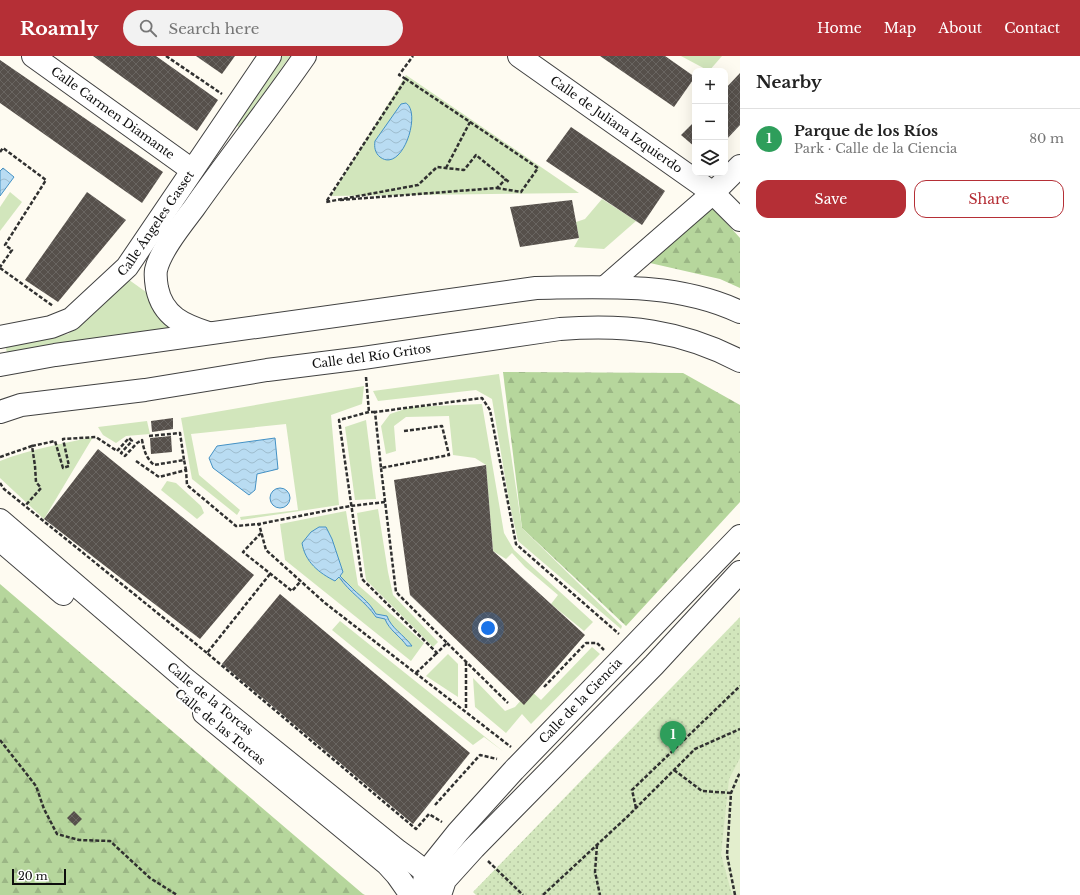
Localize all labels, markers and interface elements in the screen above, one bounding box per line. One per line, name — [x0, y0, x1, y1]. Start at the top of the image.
search box — [123, 10, 403, 46]
text: Roamly — [20, 17, 99, 40]
icon: search — [137, 17, 159, 39]
text: Search here — [169, 19, 259, 38]
text: Home — [817, 19, 862, 37]
text: Map — [884, 19, 916, 37]
text: About — [938, 19, 982, 37]
text: Contact — [1004, 19, 1060, 37]
street label: Calle Carmen Diamante — [48, 63, 178, 162]
map controls — [692, 68, 728, 176]
button: + — [692, 68, 728, 104]
street label: Calle de Juliana Izquierdo — [547, 72, 686, 176]
text: Nearby — [756, 72, 822, 93]
button: − — [692, 104, 728, 140]
text: Parque de los Ríos — [794, 121, 938, 140]
text: 1 — [766, 130, 772, 147]
text: 80 m — [1029, 130, 1064, 147]
button: layers — [692, 140, 728, 176]
text: Park · Calle de la Ciencia — [794, 140, 957, 157]
street label: Calle Ángeles Gasset — [114, 167, 197, 279]
button: Save — [756, 180, 906, 218]
button: Share — [914, 180, 1064, 218]
street label: Calle del Río Gritos — [311, 340, 432, 371]
your location — [478, 618, 498, 638]
street label: Calle de la Ciencia — [536, 655, 625, 746]
street label: Calle de la Torcas — [164, 659, 257, 738]
street label: Calle de las Torcas — [172, 685, 269, 768]
pin: 1 — [660, 721, 686, 754]
scale bar — [12, 867, 66, 886]
text: 20 m — [18, 869, 48, 883]

